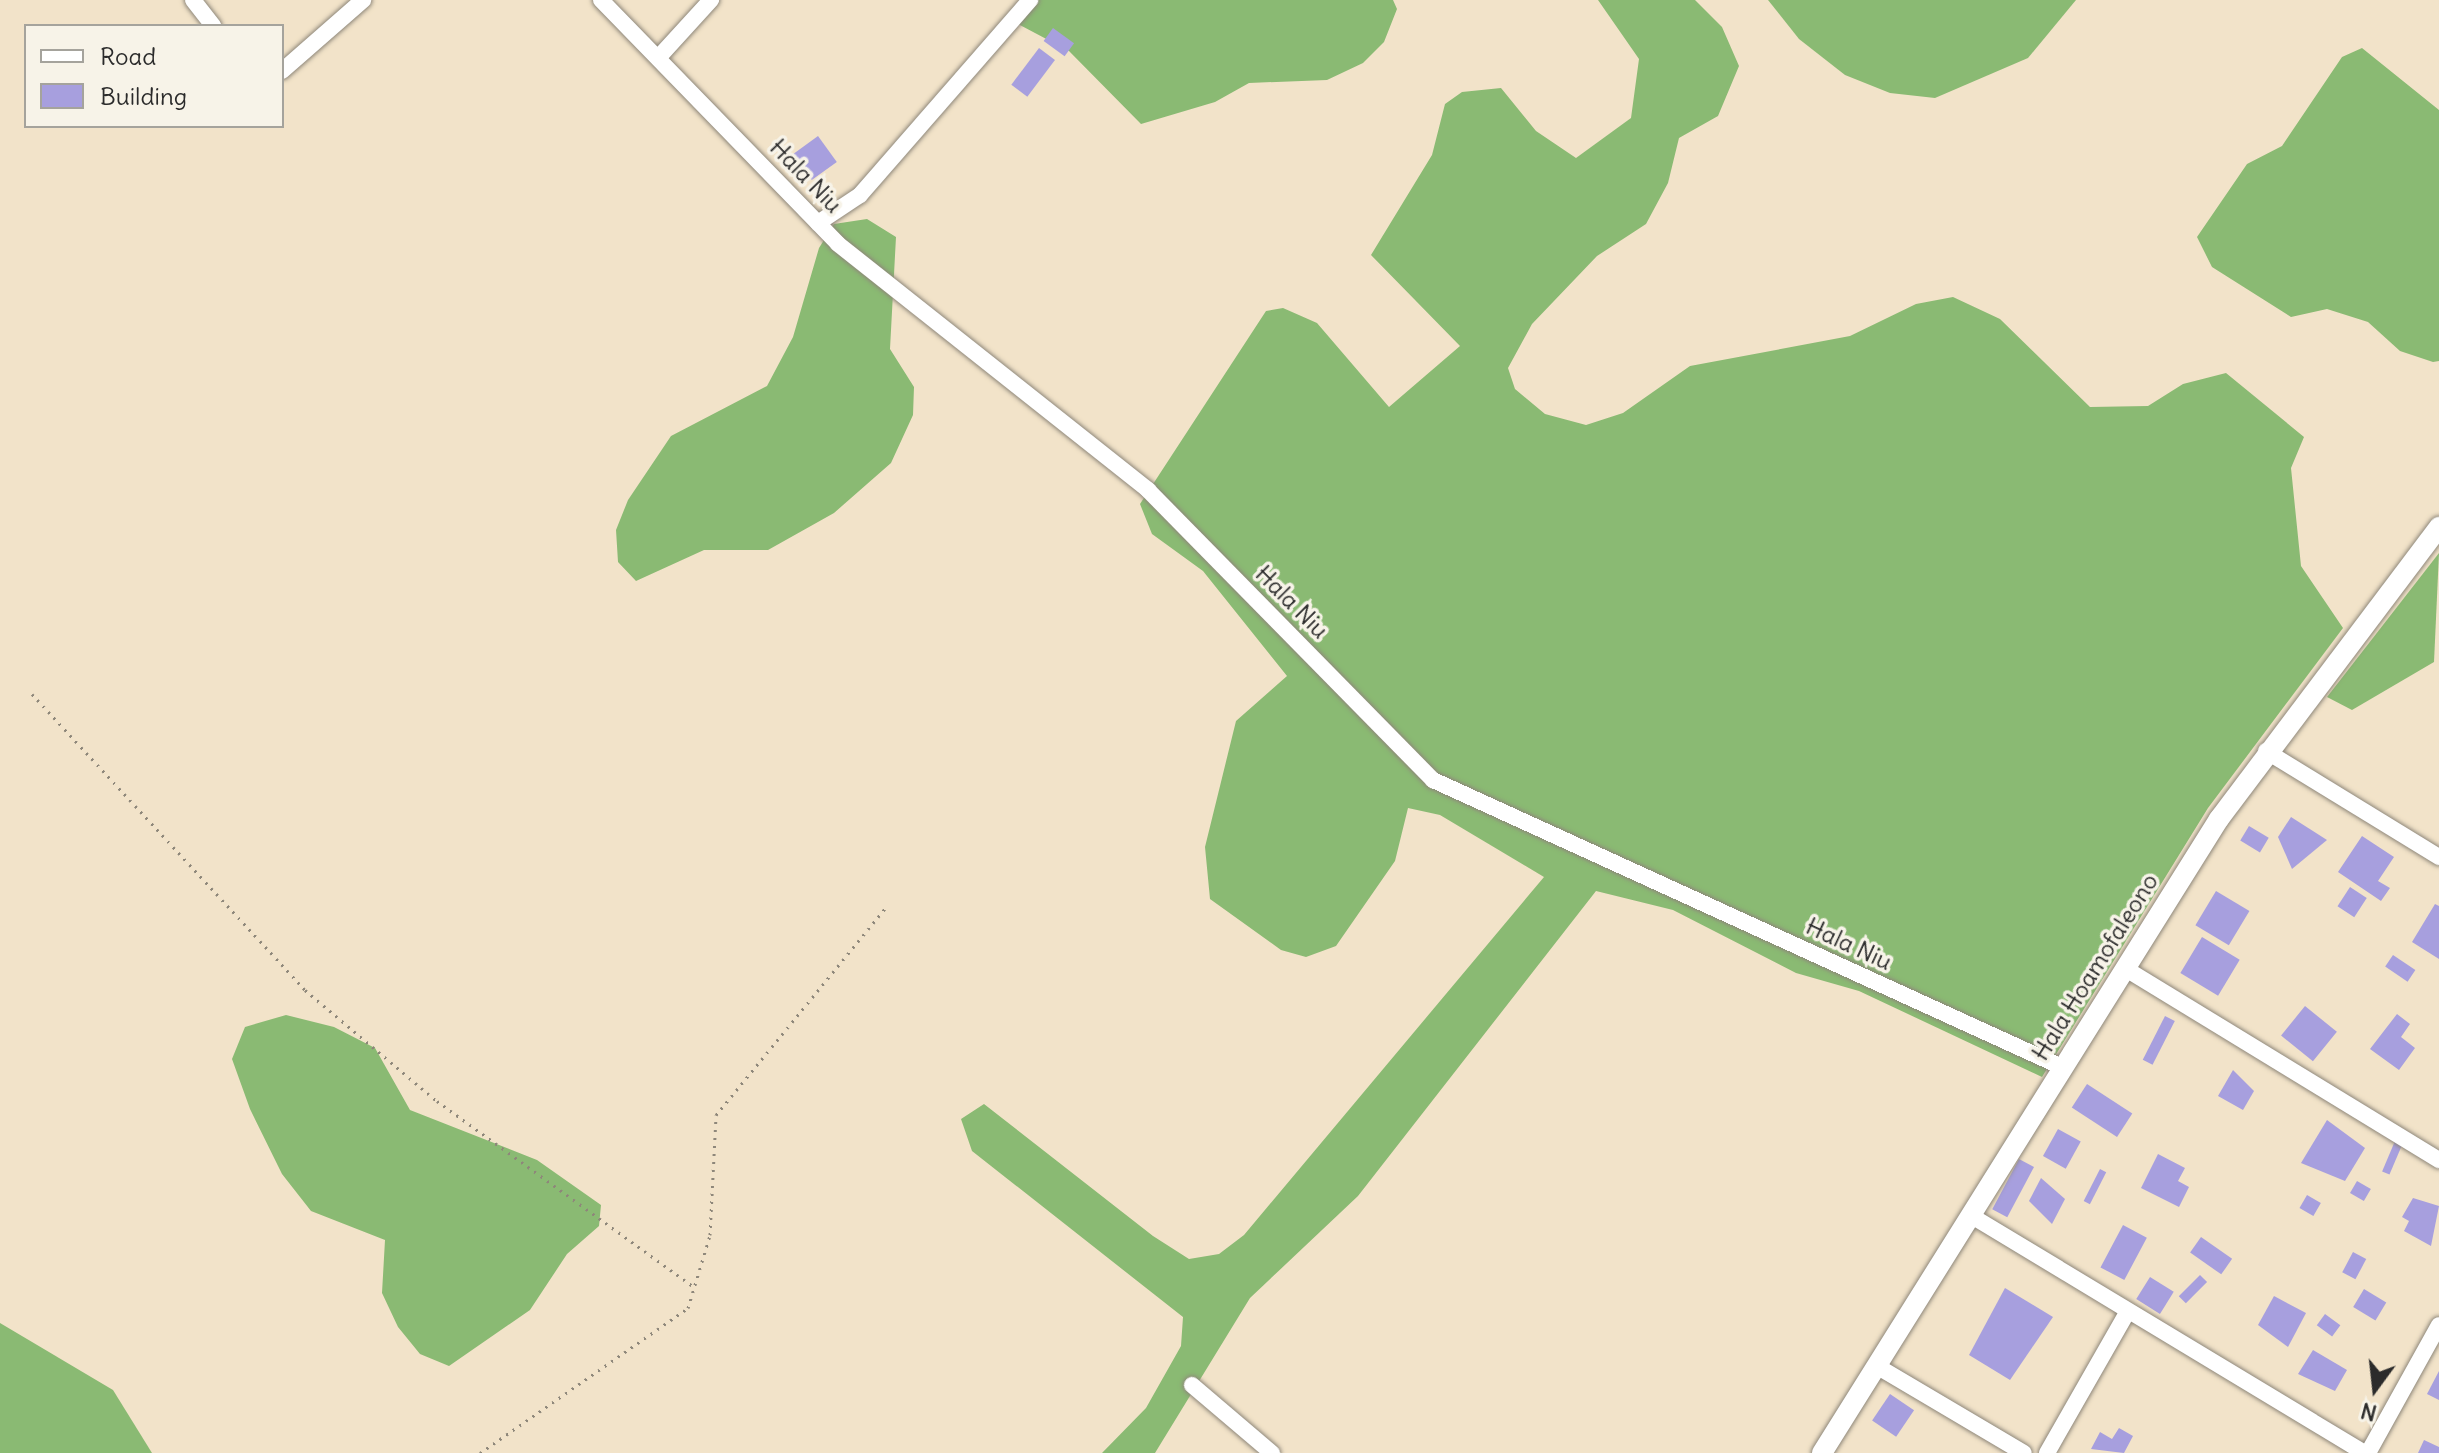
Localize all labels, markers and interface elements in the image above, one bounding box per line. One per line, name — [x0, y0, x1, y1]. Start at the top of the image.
legend — [24, 24, 284, 128]
text: Road — [100, 41, 156, 71]
text: Building — [100, 81, 187, 111]
street label: Hala Niu — [764, 133, 848, 219]
street label: Hala Niu — [1249, 559, 1335, 645]
street label: Hala Hoamofaleono — [2026, 868, 2164, 1066]
street label: Hala Niu — [1801, 912, 1897, 976]
north arrow — [2335, 1349, 2415, 1429]
text: N — [2358, 1397, 2380, 1428]

